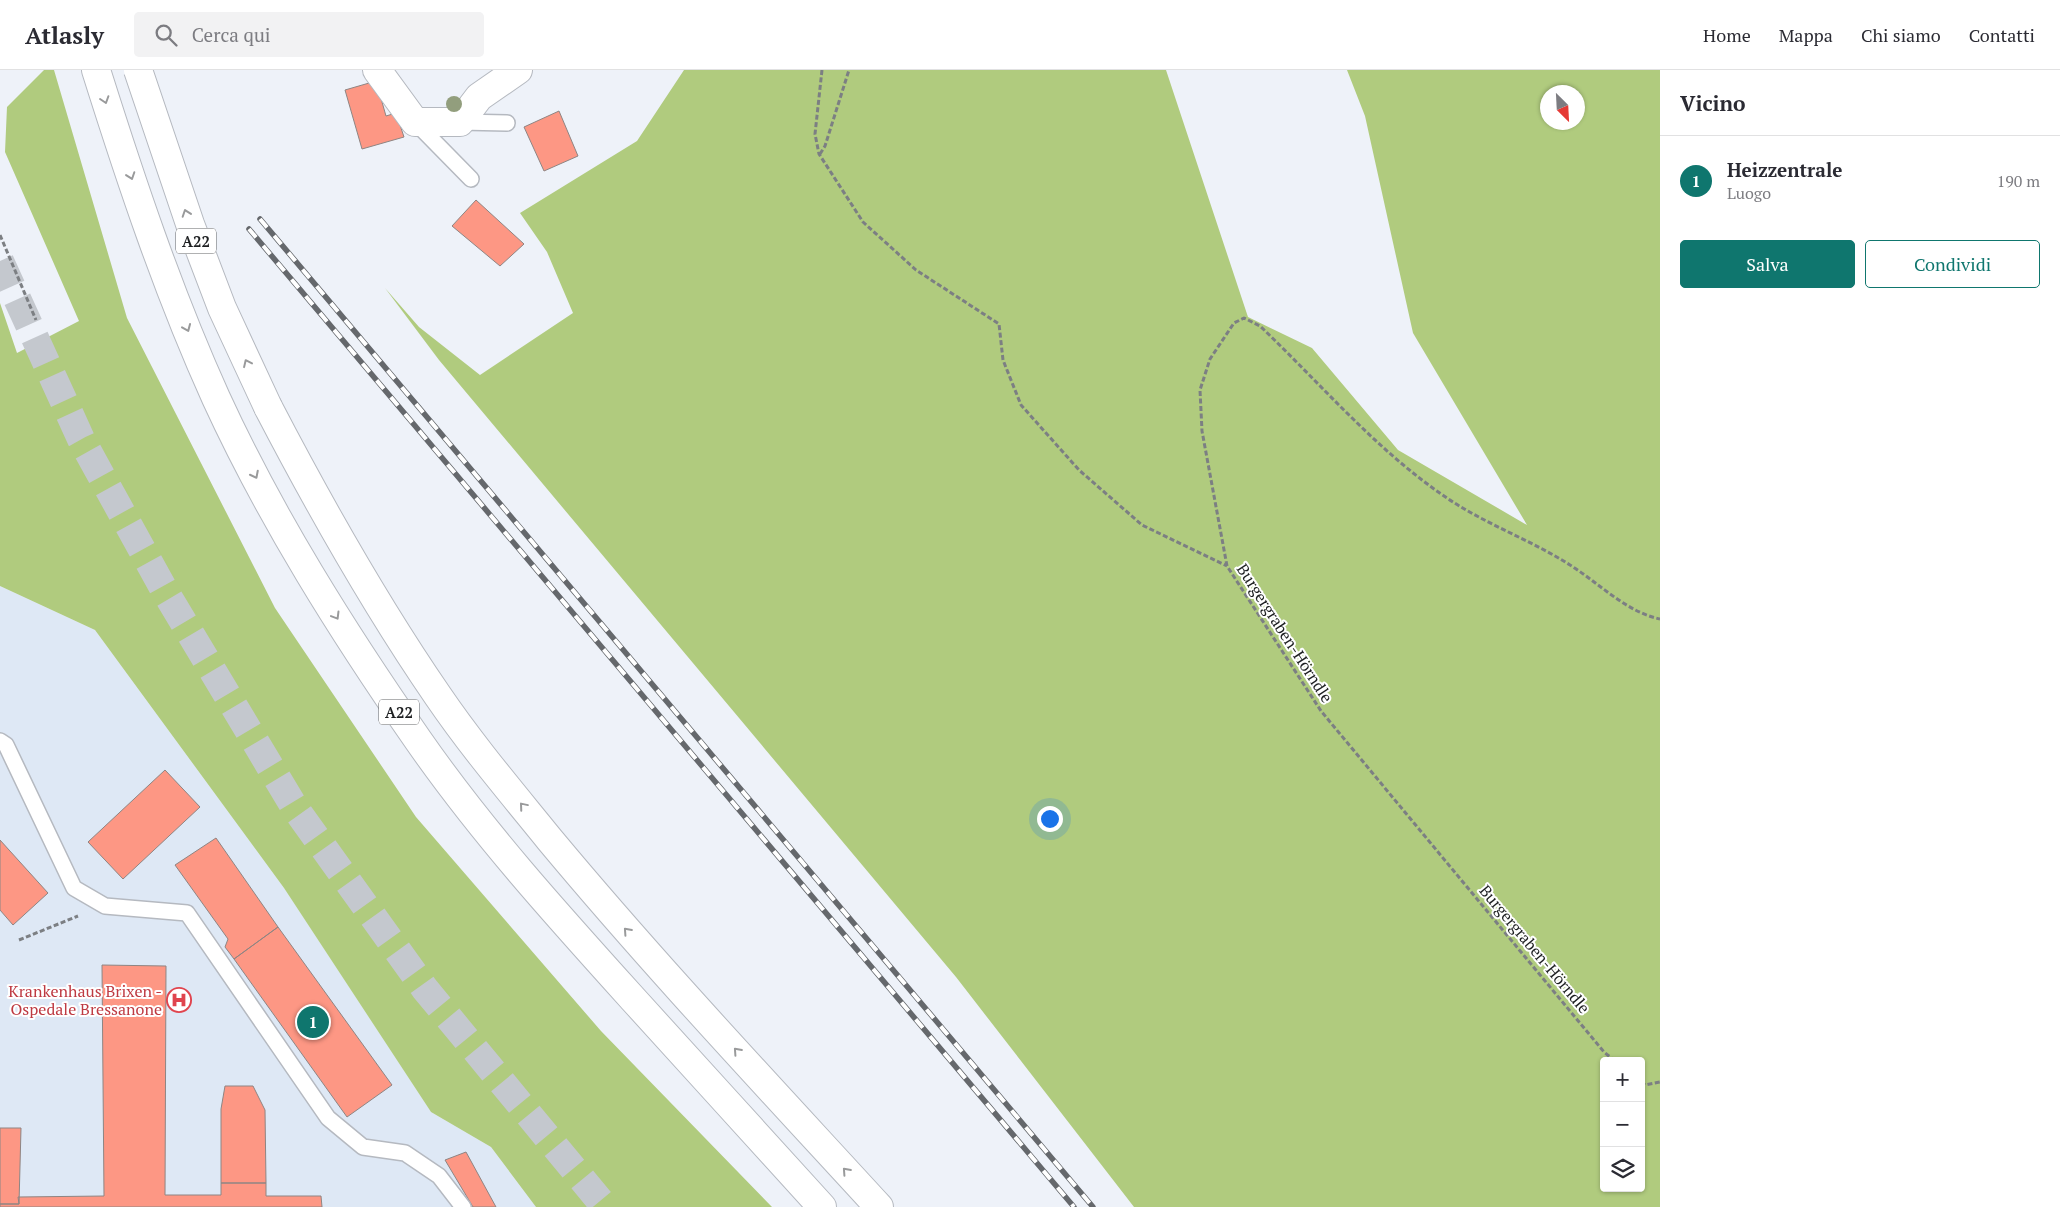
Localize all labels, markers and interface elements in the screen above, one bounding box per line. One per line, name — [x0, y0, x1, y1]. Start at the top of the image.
search box — [134, 12, 484, 57]
text: Atlasly — [25, 19, 104, 51]
icon: search — [152, 21, 180, 49]
text: Cerca qui — [192, 22, 271, 47]
text: Home — [1703, 23, 1751, 47]
text: Mappa — [1779, 23, 1833, 47]
text: Chi siamo — [1861, 23, 1941, 47]
text: Contatti — [1969, 23, 2035, 47]
north arrow — [1540, 85, 1585, 130]
text: Vicino — [1680, 89, 1746, 117]
one-way arrow — [99, 95, 109, 103]
text: Heizzentrale — [1727, 157, 1842, 182]
text: 1 — [1691, 170, 1701, 192]
text: 190 m — [1997, 170, 2040, 192]
one-way arrow — [125, 171, 135, 179]
text: Luogo — [1727, 182, 1771, 204]
one-way arrow — [182, 209, 192, 217]
road number: A22 — [176, 228, 216, 254]
button: Salva — [1680, 240, 1855, 288]
button: Condividi — [1865, 240, 2040, 288]
one-way arrow — [181, 323, 191, 332]
one-way arrow — [243, 359, 254, 368]
one-way arrow — [249, 470, 259, 479]
street label: Burgergraben-Hörndle — [1232, 559, 1338, 707]
one-way arrow — [330, 611, 340, 620]
road number: A22 — [379, 700, 419, 724]
one-way arrow — [519, 803, 528, 812]
your location — [1037, 806, 1063, 832]
street label: Burgergraben-Hörndle — [1475, 880, 1595, 1018]
one-way arrow — [624, 927, 633, 936]
place label: Krankenhaus Brixen - Ospedale Bressanone — [8, 980, 162, 1020]
hospital icon: Krankenhaus Brixen - Ospedale Bressanone — [166, 987, 192, 1013]
pin: 1 — [297, 1003, 329, 1041]
one-way arrow — [734, 1047, 743, 1056]
map controls — [1600, 1057, 1645, 1192]
button: + — [1600, 1057, 1645, 1102]
button: − — [1600, 1102, 1645, 1147]
button: layers — [1600, 1147, 1645, 1192]
one-way arrow — [843, 1167, 852, 1176]

